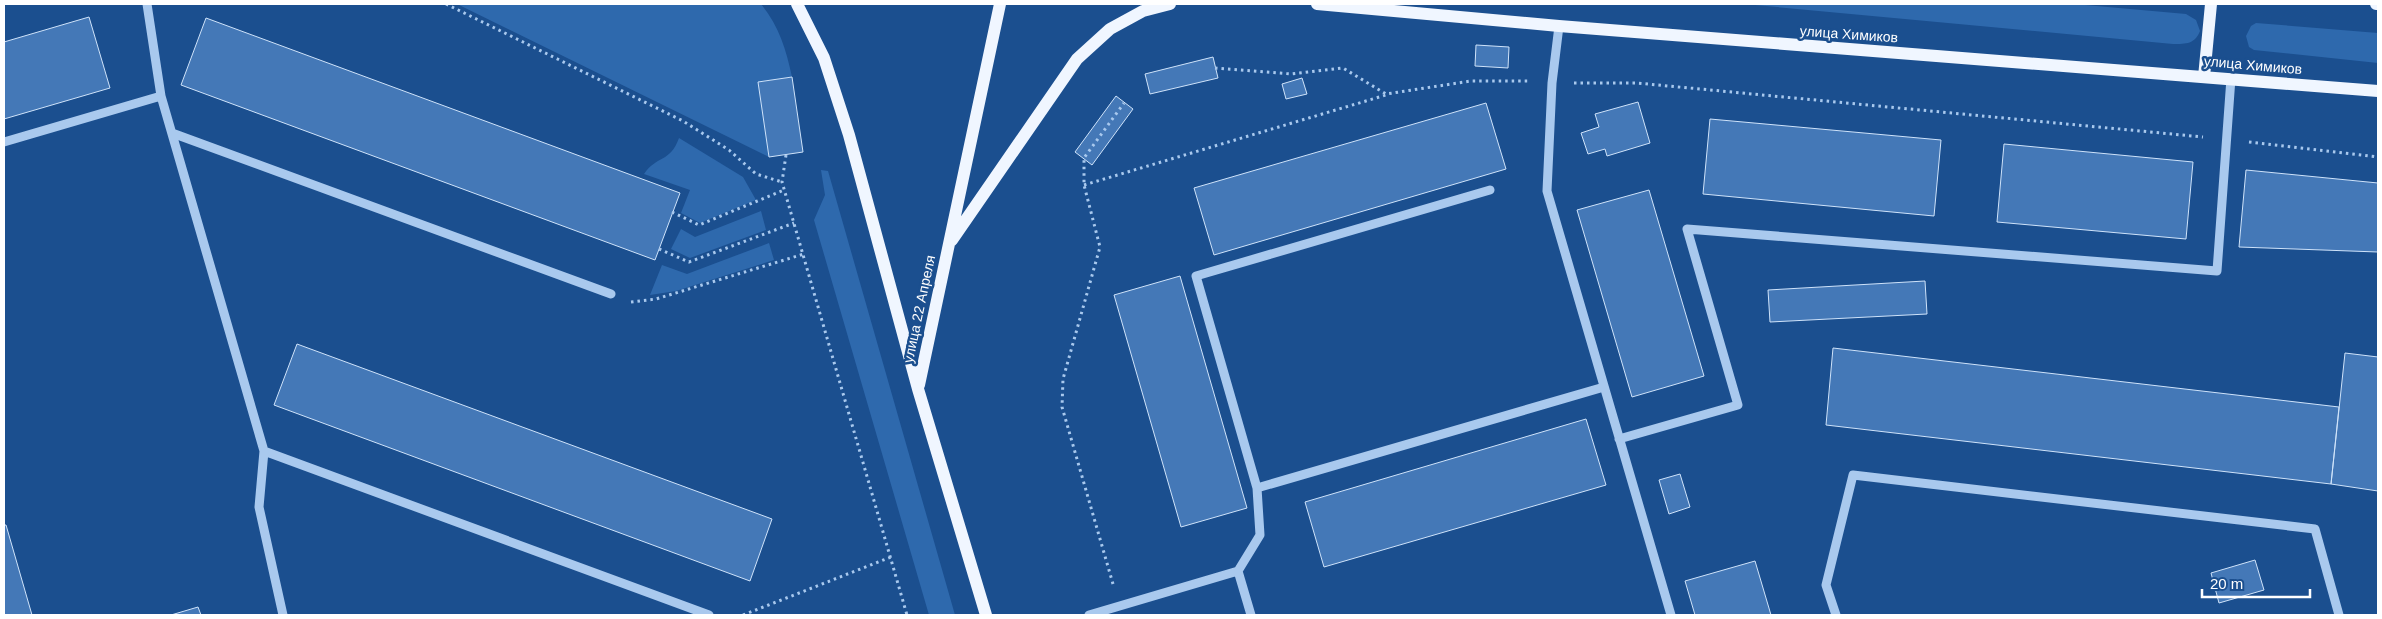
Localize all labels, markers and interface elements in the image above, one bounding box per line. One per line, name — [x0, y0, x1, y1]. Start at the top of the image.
street label: улица Химиков — [1799, 23, 1899, 45]
street label: улица Химиков — [2203, 53, 2303, 77]
street label: улица 22 Апреля — [900, 254, 938, 364]
scale bar — [2202, 566, 2310, 598]
text: 20 m — [2210, 575, 2243, 592]

